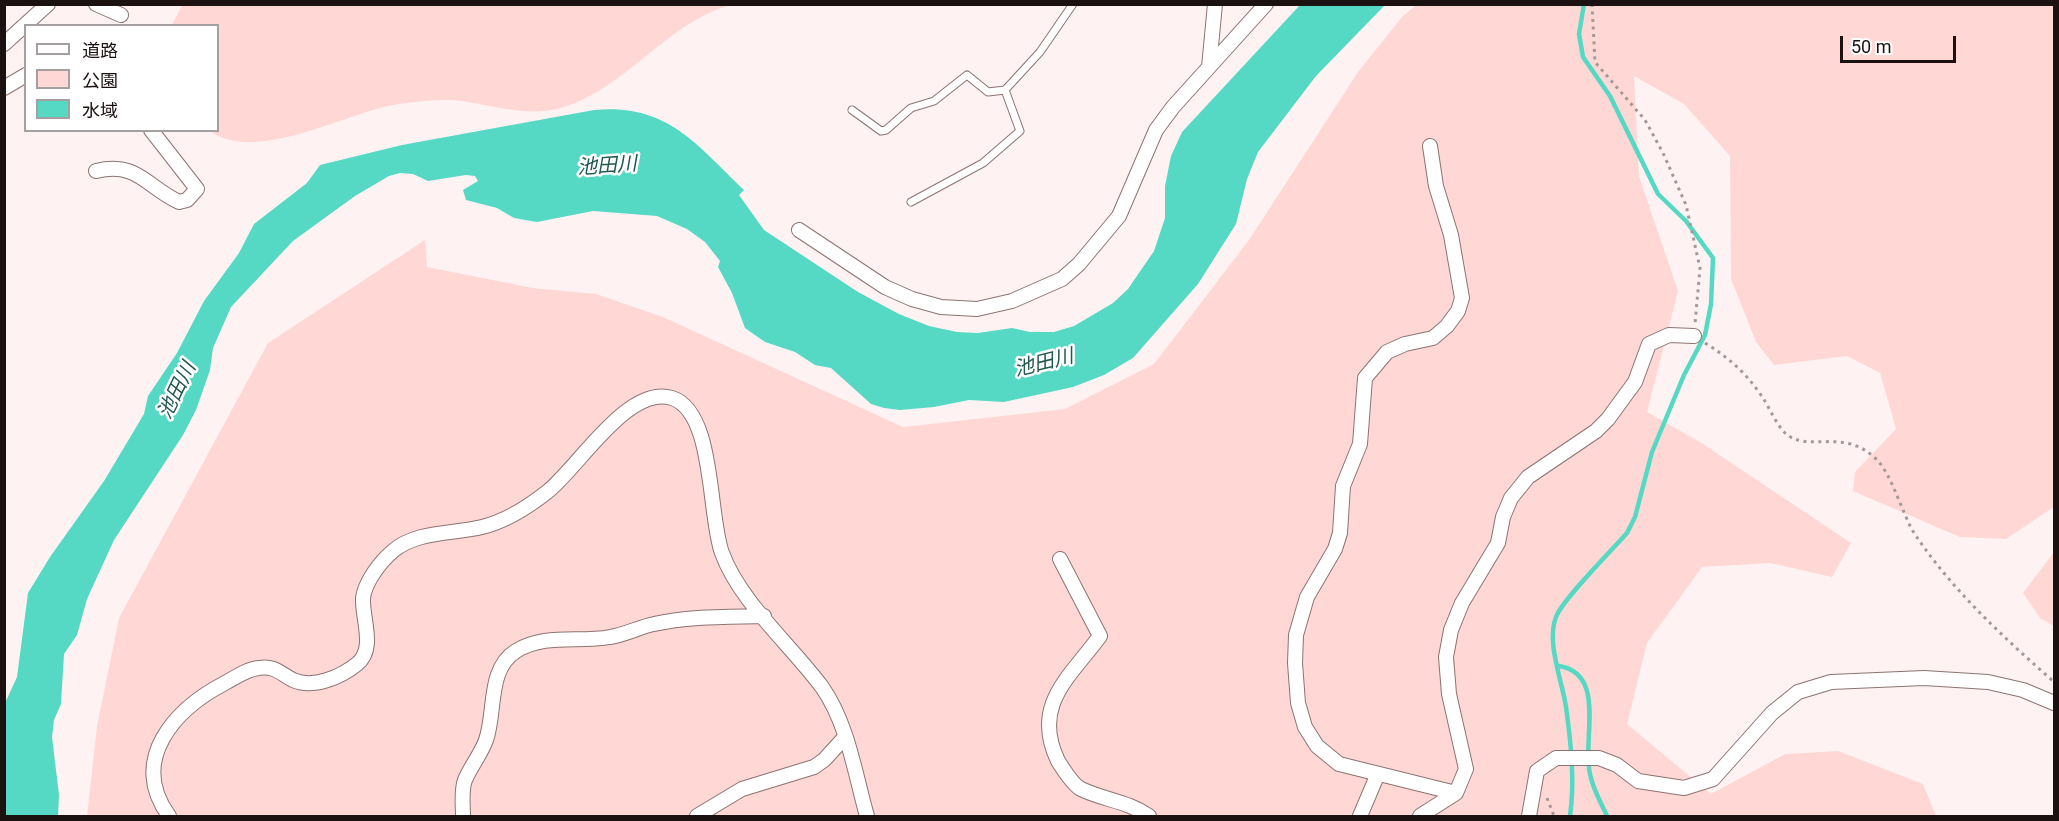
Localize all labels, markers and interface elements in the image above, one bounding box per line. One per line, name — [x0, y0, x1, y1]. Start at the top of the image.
legend — [24, 24, 219, 132]
scale bar — [1843, 24, 1958, 62]
text: 50 m — [1851, 36, 1891, 57]
text: 道路 — [82, 40, 118, 61]
text: 公園 — [82, 70, 118, 91]
text: 水域 — [82, 100, 118, 121]
water label: 池田川 — [576, 153, 638, 181]
water label: 池田川 — [1012, 345, 1076, 383]
water label: 池田川 — [154, 359, 202, 423]

